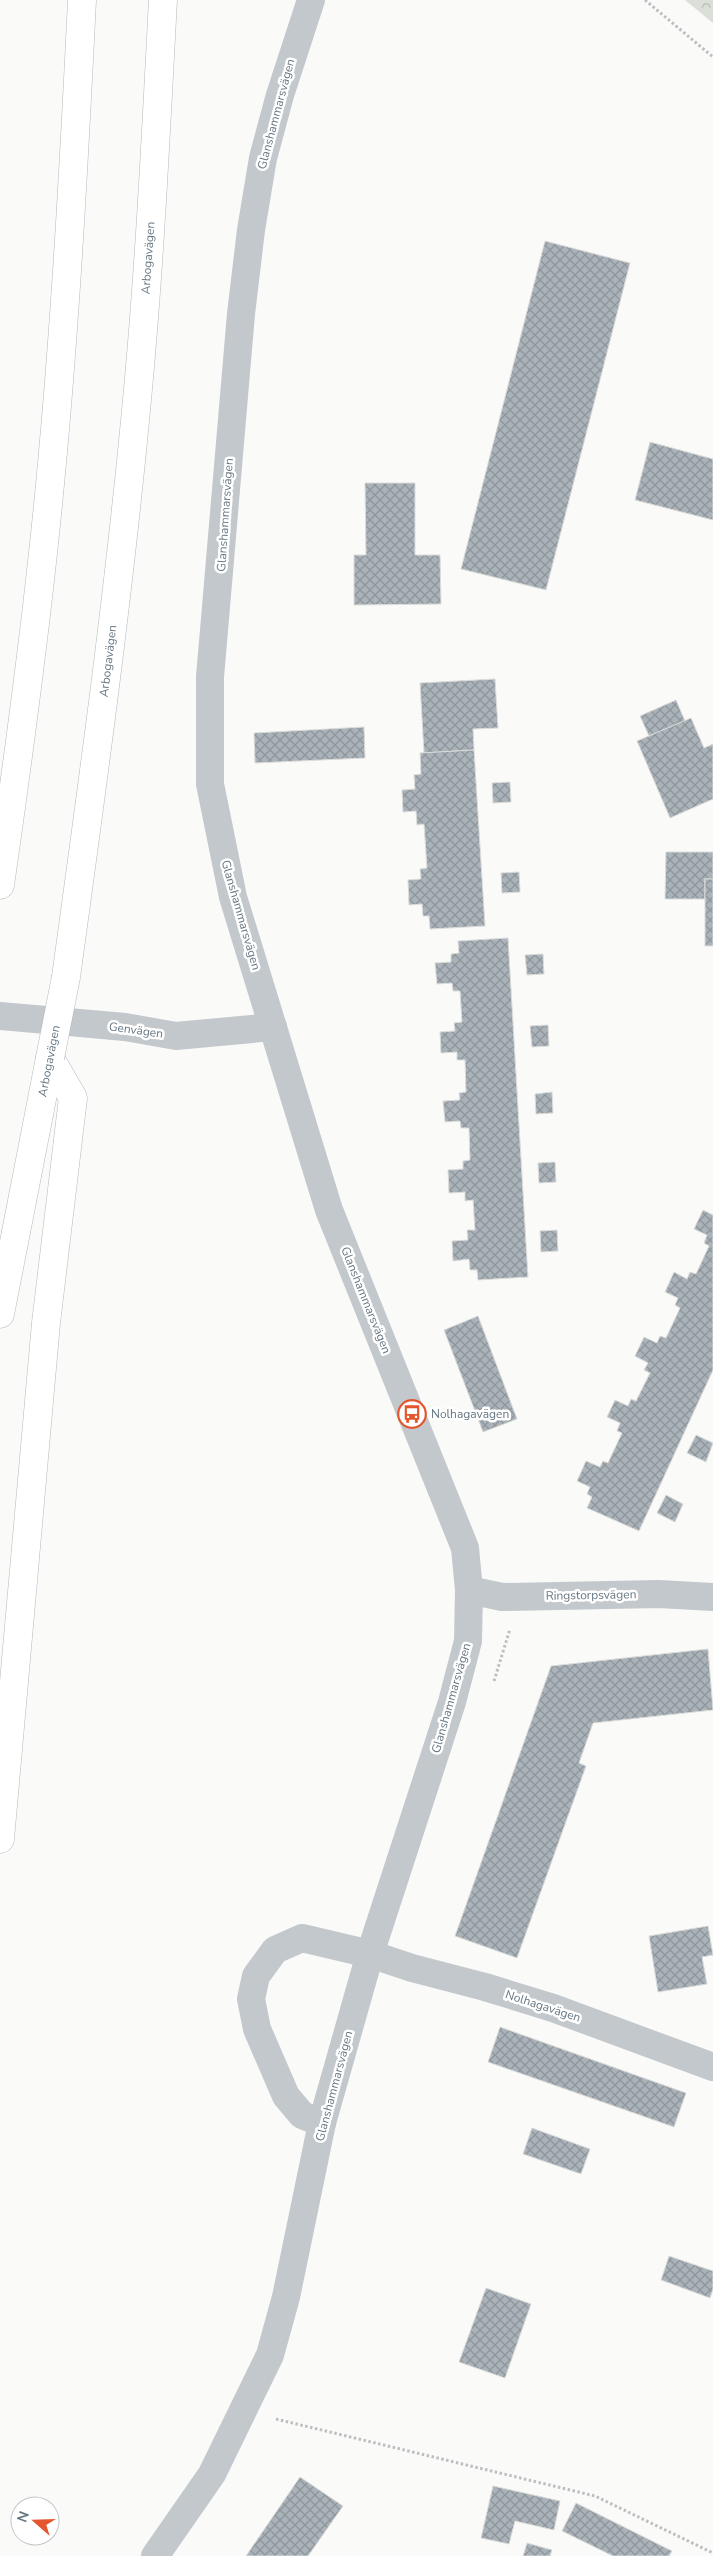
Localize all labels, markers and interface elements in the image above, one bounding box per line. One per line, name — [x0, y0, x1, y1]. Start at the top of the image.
street label: Glanshammarsvägen — [254, 57, 298, 171]
street label: Arbogavägen — [137, 221, 159, 295]
street label: Glanshammarsvägen — [213, 458, 237, 572]
street label: Arbogavägen — [96, 624, 120, 698]
street label: Glanshammarsvägen — [218, 858, 264, 972]
street label: Genvägen — [108, 1018, 164, 1042]
street label: Arbogavägen — [34, 1024, 64, 1098]
street label: Glanshammarsvägen — [337, 1244, 395, 1356]
bus stop icon: Nolhagavägen — [397, 1399, 427, 1429]
place label: Nolhagavägen — [431, 1406, 509, 1422]
street label: Ringstorpsvägen — [545, 1586, 637, 1604]
street label: Glanshammarsvägen — [428, 1641, 474, 1755]
street label: Nolhagavägen — [503, 1986, 583, 2026]
street label: Glanshammarsvägen — [312, 2029, 356, 2143]
north arrow — [10, 2496, 60, 2546]
text: N — [13, 2509, 34, 2525]

